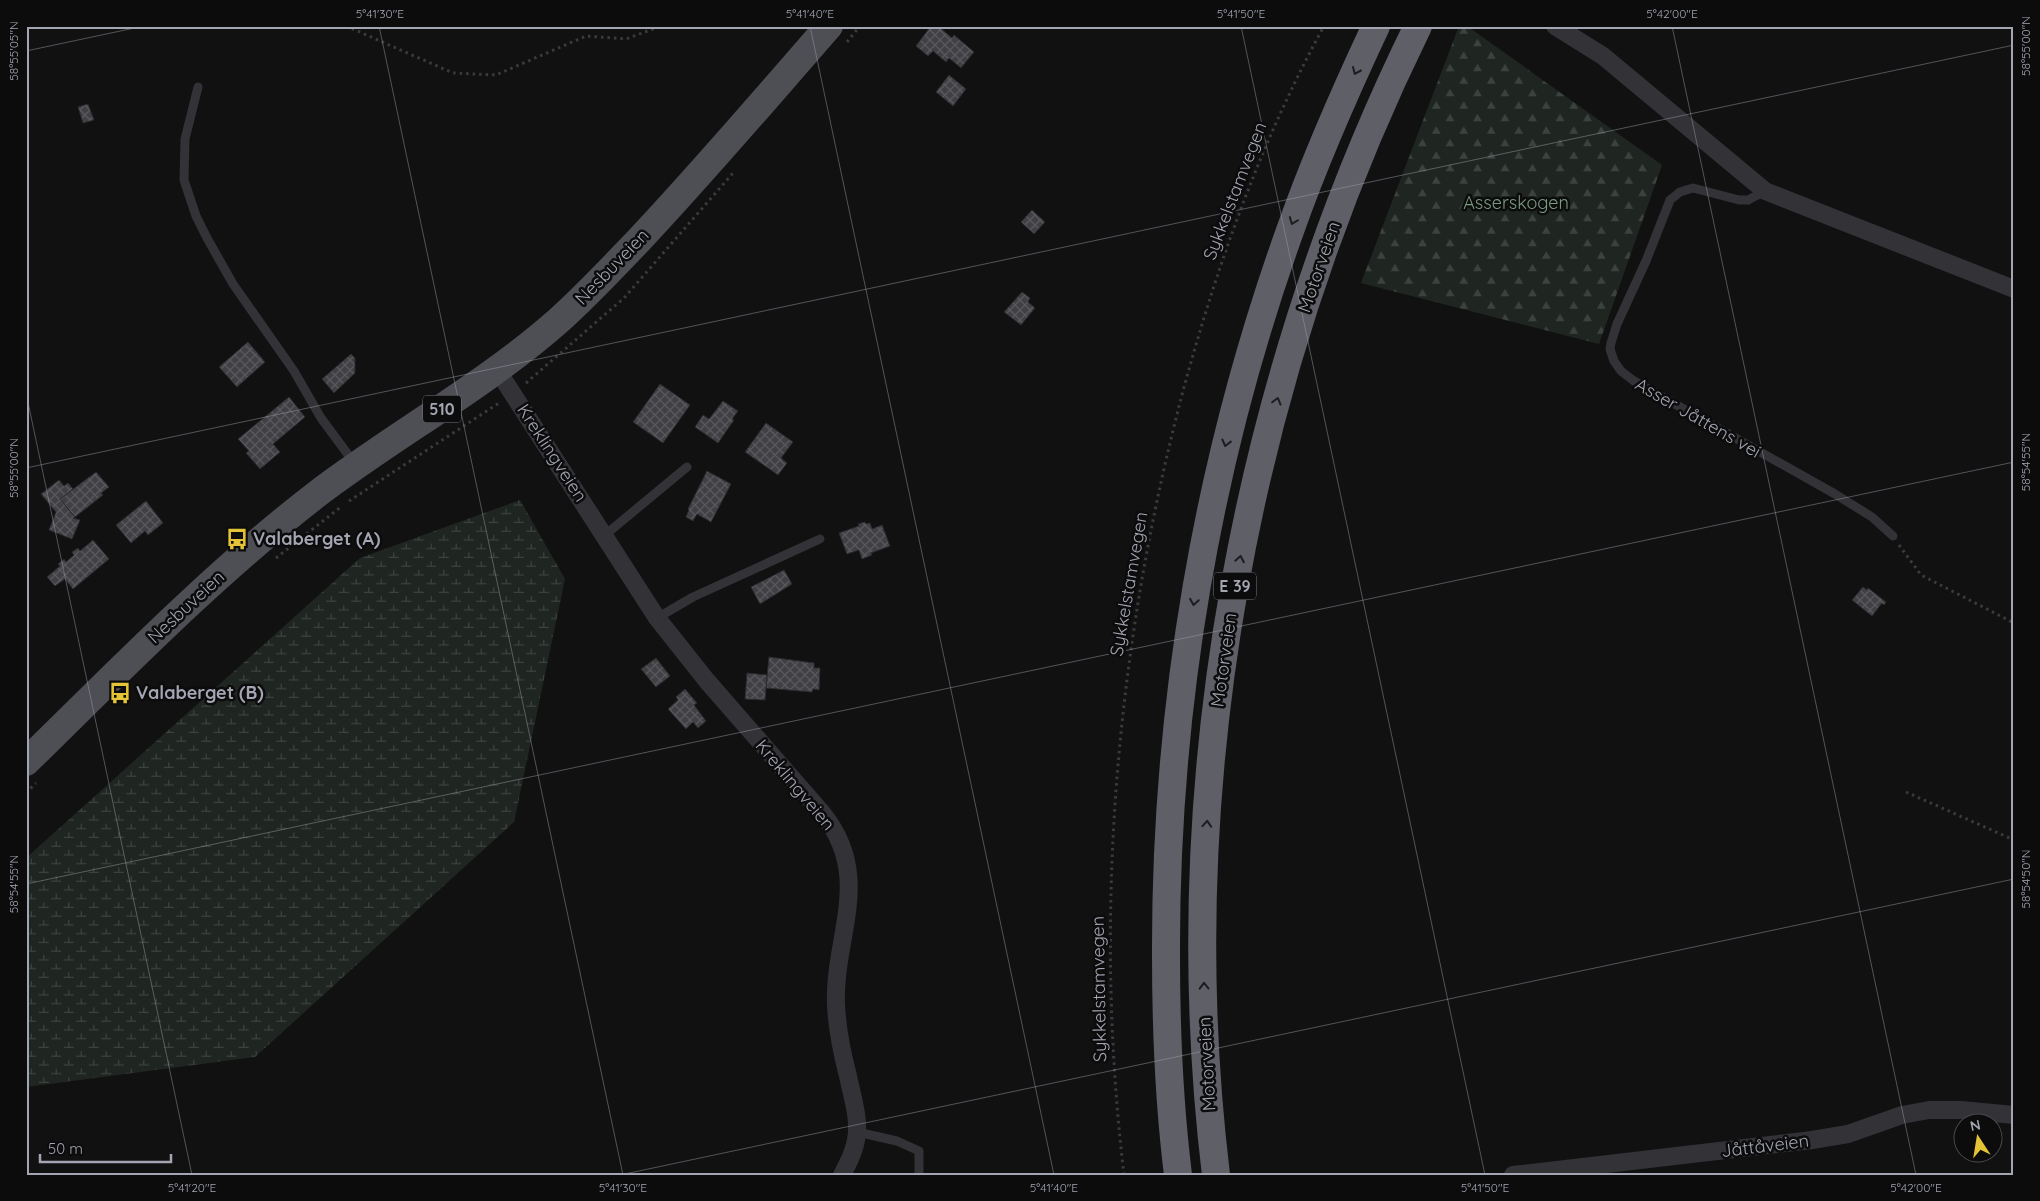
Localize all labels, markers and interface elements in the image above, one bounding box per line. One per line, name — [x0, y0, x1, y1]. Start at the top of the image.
text: 5°41'30"E — [356, 6, 404, 21]
text: 5°41'40"E — [786, 6, 834, 21]
text: 5°41'50"E — [1217, 6, 1265, 21]
text: 5°42'00"E — [1646, 6, 1698, 21]
text: 58°55'00"N — [2018, 16, 2033, 76]
text: 58°55'05"N — [6, 21, 21, 81]
one-way arrow — [1351, 66, 1362, 75]
street label: Sykkelstamvegen — [1198, 118, 1271, 263]
park label: Asserskogen — [1463, 191, 1569, 214]
one-way arrow — [1289, 216, 1299, 224]
street label: Motorveien — [1292, 218, 1345, 315]
street label: Nesbuveien — [570, 224, 654, 309]
street label: Asser Jåttens vei — [1631, 372, 1765, 463]
road number: 510 — [423, 396, 461, 422]
one-way arrow — [1272, 397, 1282, 405]
street label: Kreklingveien — [512, 400, 593, 506]
text: 58°54'55"N — [2018, 433, 2033, 491]
text: 58°55'00"N — [6, 438, 21, 498]
one-way arrow — [1221, 439, 1232, 448]
street label: Sykkelstamvegen — [1104, 510, 1153, 658]
bus stop icon: Valaberget (A) — [224, 526, 250, 552]
place label: Valaberget (A) — [253, 527, 380, 550]
one-way arrow — [1235, 554, 1245, 563]
street label: Nesbuveien — [142, 565, 229, 648]
road number: E 39 — [1214, 572, 1256, 600]
one-way arrow — [1189, 598, 1199, 607]
street label: Motorveien — [1206, 612, 1241, 708]
bus stop icon: Valaberget (B) — [107, 680, 133, 706]
place label: Valaberget (B) — [136, 681, 264, 704]
street label: Kreklingveien — [751, 734, 840, 835]
one-way arrow — [1202, 820, 1213, 828]
text: 58°54'50"N — [2018, 849, 2033, 909]
text: 58°54'55"N — [6, 855, 21, 913]
street label: Sykkelstamvegen — [1086, 916, 1111, 1062]
one-way arrow — [1198, 982, 1209, 990]
street label: Motorveien — [1193, 1016, 1220, 1112]
north arrow — [1952, 1114, 2002, 1164]
text: N — [1968, 1115, 1982, 1135]
street label: Jåttåveien — [1720, 1129, 1810, 1162]
scale bar — [40, 1131, 171, 1163]
text: 50 m — [48, 1139, 83, 1158]
text: 5°41'20"E — [168, 1180, 217, 1195]
text: 5°41'30"E — [599, 1180, 647, 1195]
text: 5°41'40"E — [1030, 1180, 1078, 1195]
text: 5°41'50"E — [1461, 1180, 1509, 1195]
text: 5°42'00"E — [1890, 1180, 1942, 1195]

